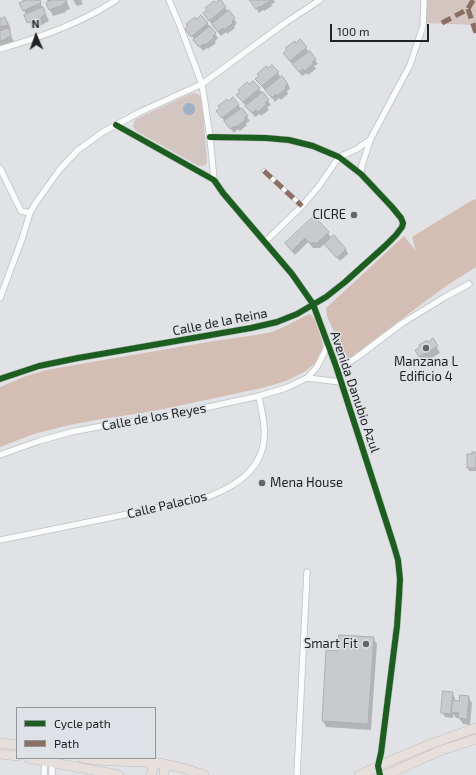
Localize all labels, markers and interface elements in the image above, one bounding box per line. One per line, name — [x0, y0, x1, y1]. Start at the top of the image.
north arrow — [16, 16, 56, 56]
scale bar — [332, 16, 431, 42]
text: N — [31, 17, 40, 30]
text: 100 m — [337, 24, 369, 38]
place label: CICRE — [312, 207, 346, 223]
marker: CICRE — [349, 210, 359, 220]
street label: Calle de la Reina — [171, 305, 269, 339]
street label: Avenida Danubio Azul — [327, 329, 383, 455]
marker: Manzana L Edificio 4 — [421, 343, 431, 353]
place label: Manzana L Edificio 4 — [394, 354, 458, 385]
street label: Calle de los Reyes — [101, 400, 207, 434]
place label: Mena House — [270, 475, 343, 491]
marker: Mena House — [257, 478, 267, 488]
street label: Calle Palacios — [126, 488, 208, 522]
place label: Smart Fit — [304, 636, 358, 652]
marker: Smart Fit — [361, 639, 371, 649]
legend — [16, 707, 156, 759]
text: Cycle path — [54, 716, 111, 730]
text: Path — [54, 736, 79, 750]

